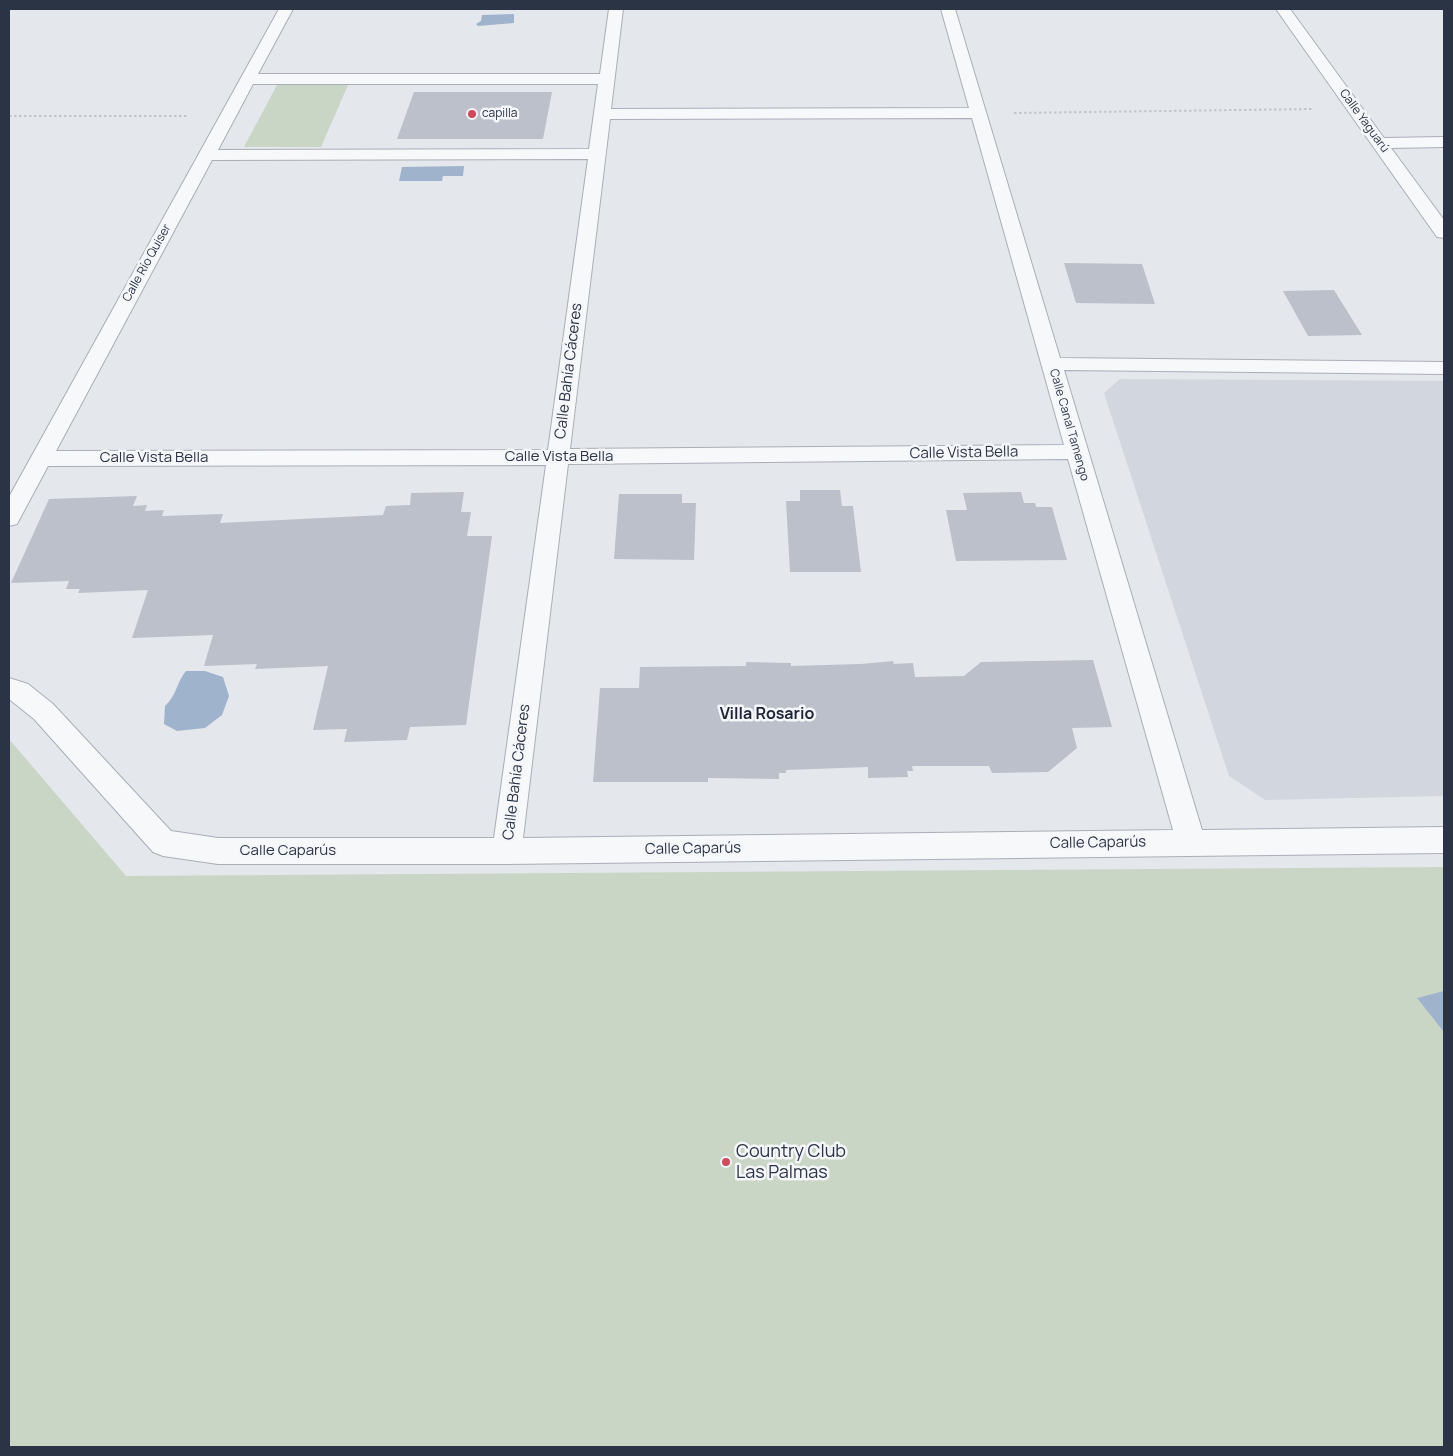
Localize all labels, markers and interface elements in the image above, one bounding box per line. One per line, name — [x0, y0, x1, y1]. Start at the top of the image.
street label: Calle Yaguarú — [1336, 86, 1392, 156]
place label: capilla — [482, 107, 517, 121]
marker: capilla — [466, 108, 478, 120]
street label: Calle Río Quiser — [120, 222, 174, 304]
street label: Calle Bahía Cáceres — [552, 302, 586, 440]
street label: Calle Canal Tamengo — [1046, 367, 1092, 483]
street label: Calle Vista Bella — [910, 443, 1018, 463]
street label: Calle Vista Bella — [505, 448, 613, 466]
street label: Calle Vista Bella — [100, 449, 208, 467]
street label: Calle Bahía Cáceres — [500, 703, 534, 841]
district label: Villa Rosario — [720, 705, 814, 725]
street label: Calle Caparús — [1050, 833, 1146, 853]
street label: Calle Caparús — [645, 839, 741, 859]
street label: Calle Caparús — [240, 842, 336, 860]
place label: Country Club Las Palmas — [736, 1141, 846, 1184]
marker: Country Club Las Palmas — [720, 1156, 732, 1168]

